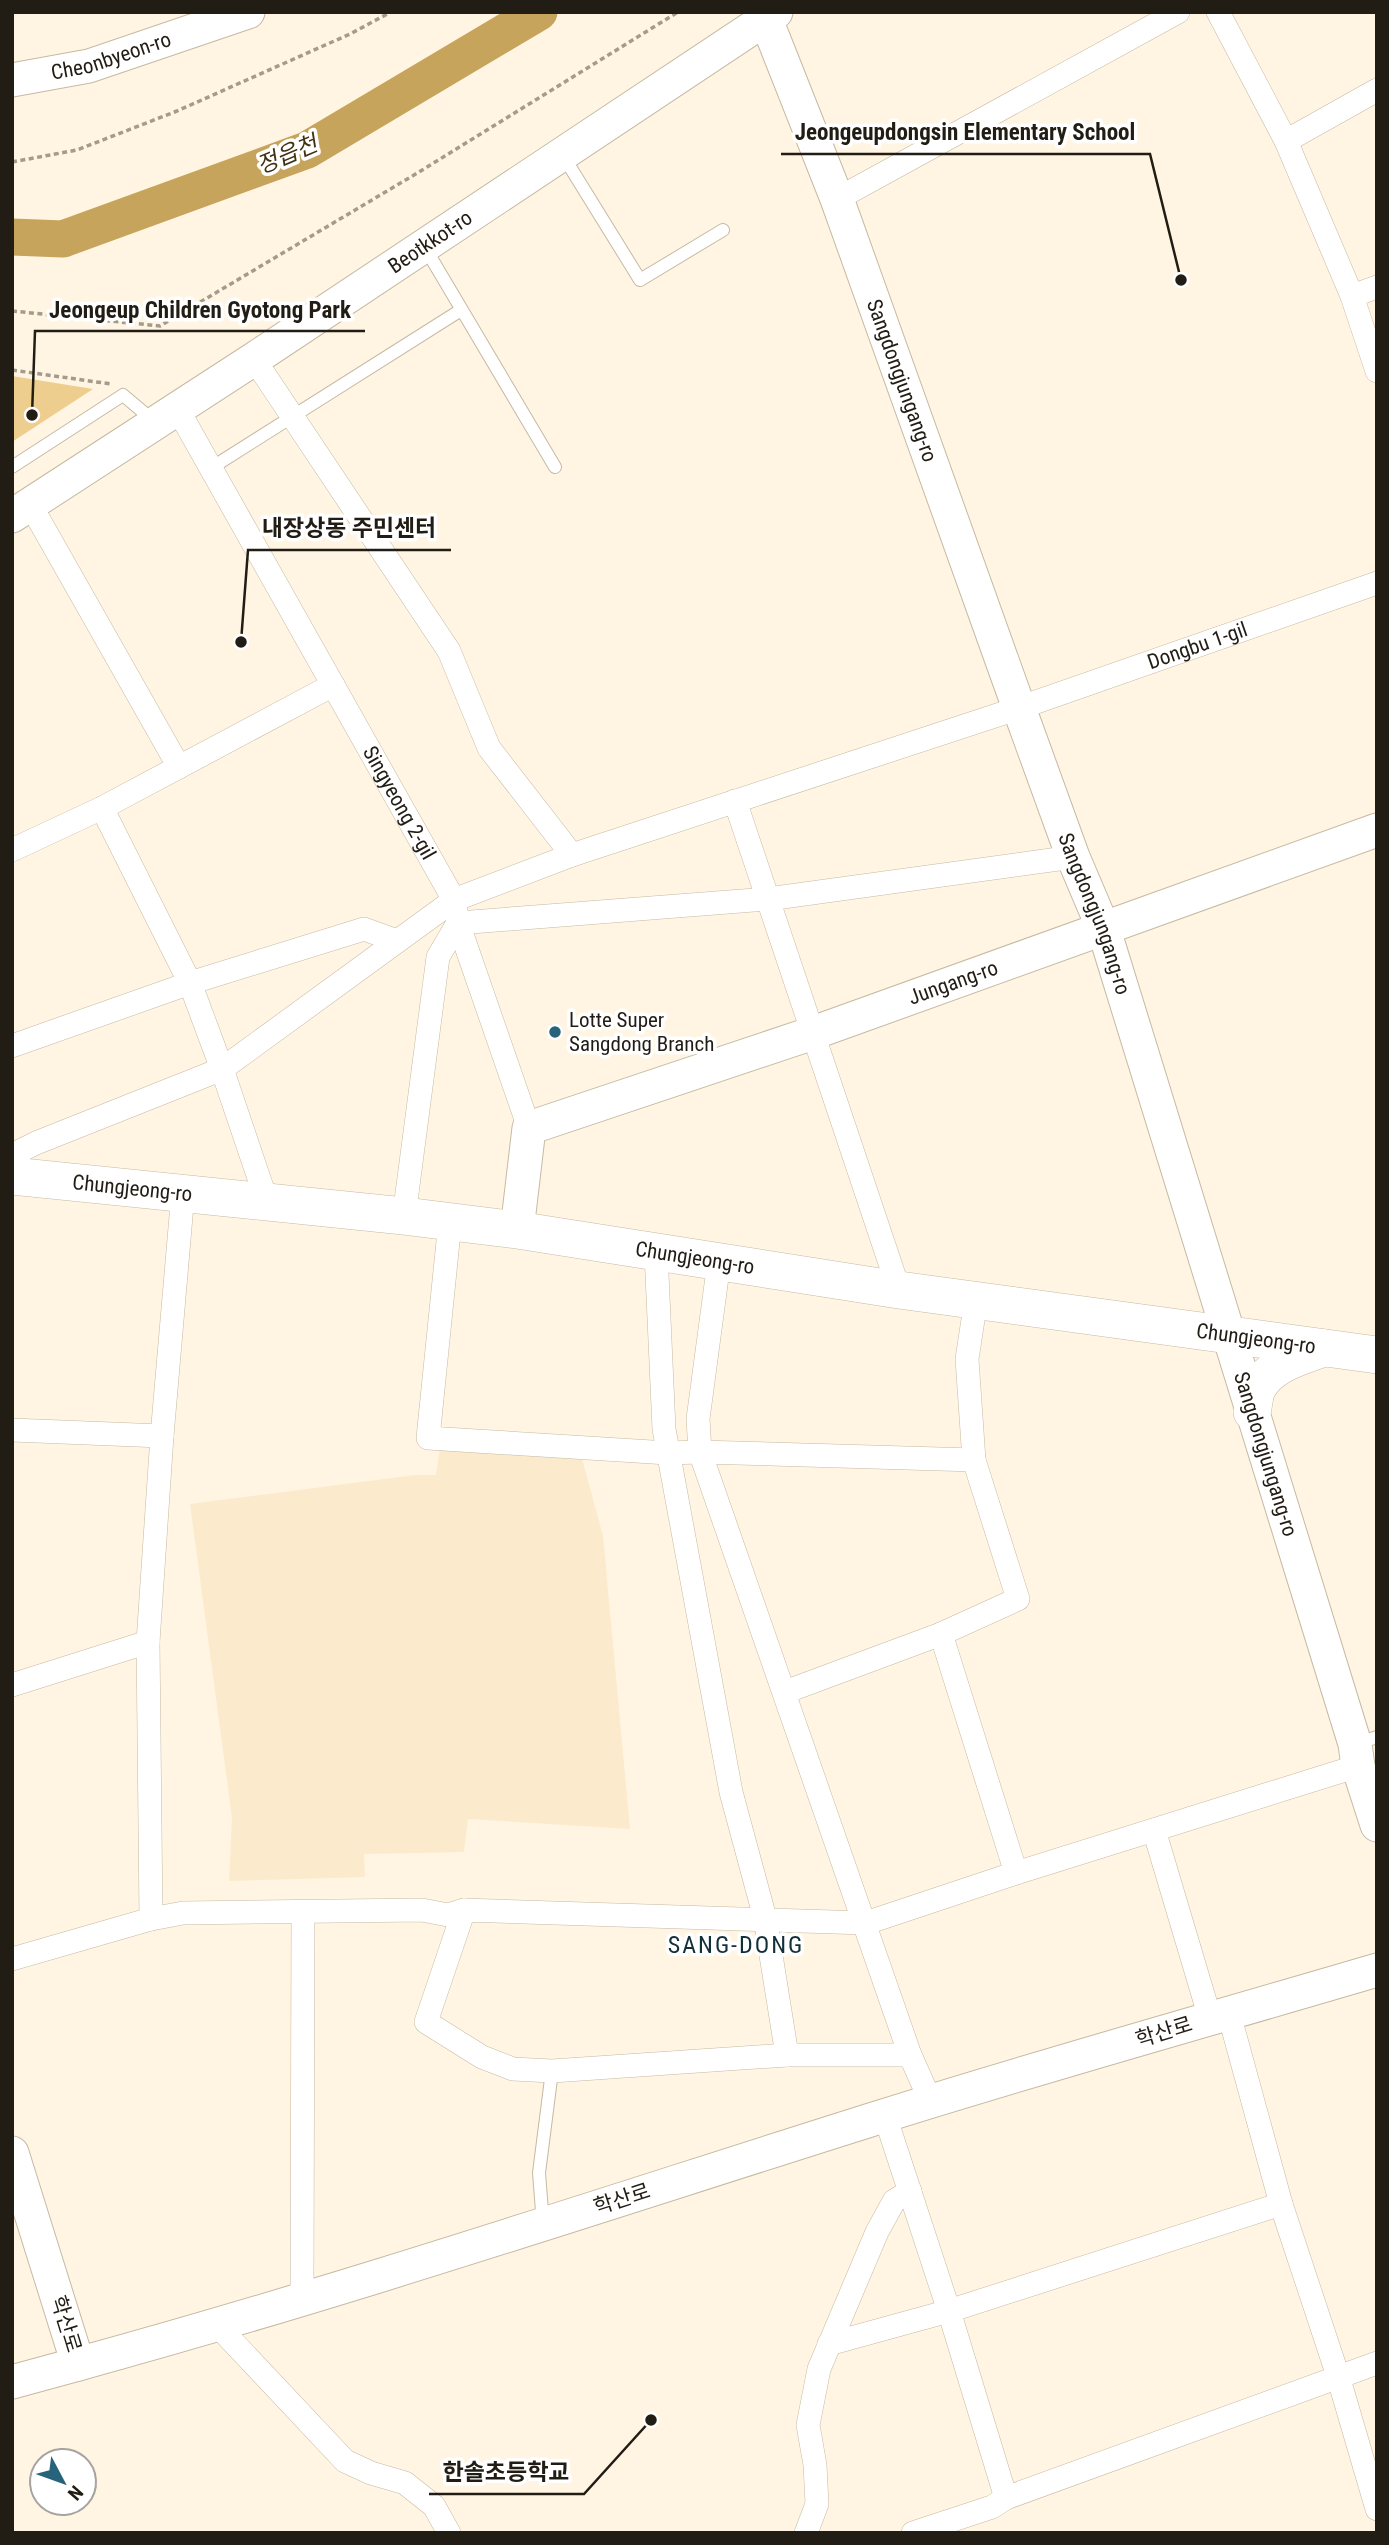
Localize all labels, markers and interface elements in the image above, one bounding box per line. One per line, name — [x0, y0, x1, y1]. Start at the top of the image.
street label: Cheonbyeon-ro — [49, 27, 174, 85]
callout: Jeongeupdongsin Elementary School — [781, 110, 1150, 154]
text: Jeongeupdongsin Elementary School — [795, 119, 1135, 146]
water label: 정읍천 — [253, 129, 324, 180]
street label: Beotkkot-ro — [384, 205, 477, 278]
callout: Jeongeup Children Gyotong Park — [35, 287, 365, 331]
street label: Sangdongjungang-ro — [862, 296, 942, 465]
text: Jeongeup Children Gyotong Park — [49, 297, 352, 324]
callout: 내장상동 주민센터 — [248, 506, 451, 550]
text: 내장상동 주민센터 — [262, 515, 436, 542]
street label: Dongbu 1-gil — [1144, 617, 1250, 674]
street label: Singyeong 2-gil — [358, 742, 441, 864]
street label: Sangdongjungang-ro — [1053, 830, 1135, 998]
street label: Jungang-ro — [905, 955, 1001, 1010]
place label: Lotte Super Sangdong Branch — [569, 1008, 714, 1056]
marker: Lotte Super Sangdong Branch — [547, 1024, 563, 1040]
street label: Chungjeong-ro — [71, 1170, 193, 1206]
street label: Chungjeong-ro — [634, 1237, 756, 1279]
street label: Chungjeong-ro — [1195, 1319, 1317, 1359]
street label: Sangdongjungang-ro — [1229, 1369, 1302, 1539]
district label: SANG-DONG — [668, 1931, 804, 1959]
street label: 학산로 — [1133, 2012, 1195, 2052]
street label: 학산로 — [591, 2179, 653, 2219]
street label: 학산로 — [46, 2293, 86, 2355]
north arrow — [28, 2447, 98, 2517]
callout: 한솔초등학교 — [429, 2450, 584, 2494]
text: 한솔초등학교 — [443, 2459, 569, 2486]
text: N — [63, 2481, 88, 2505]

